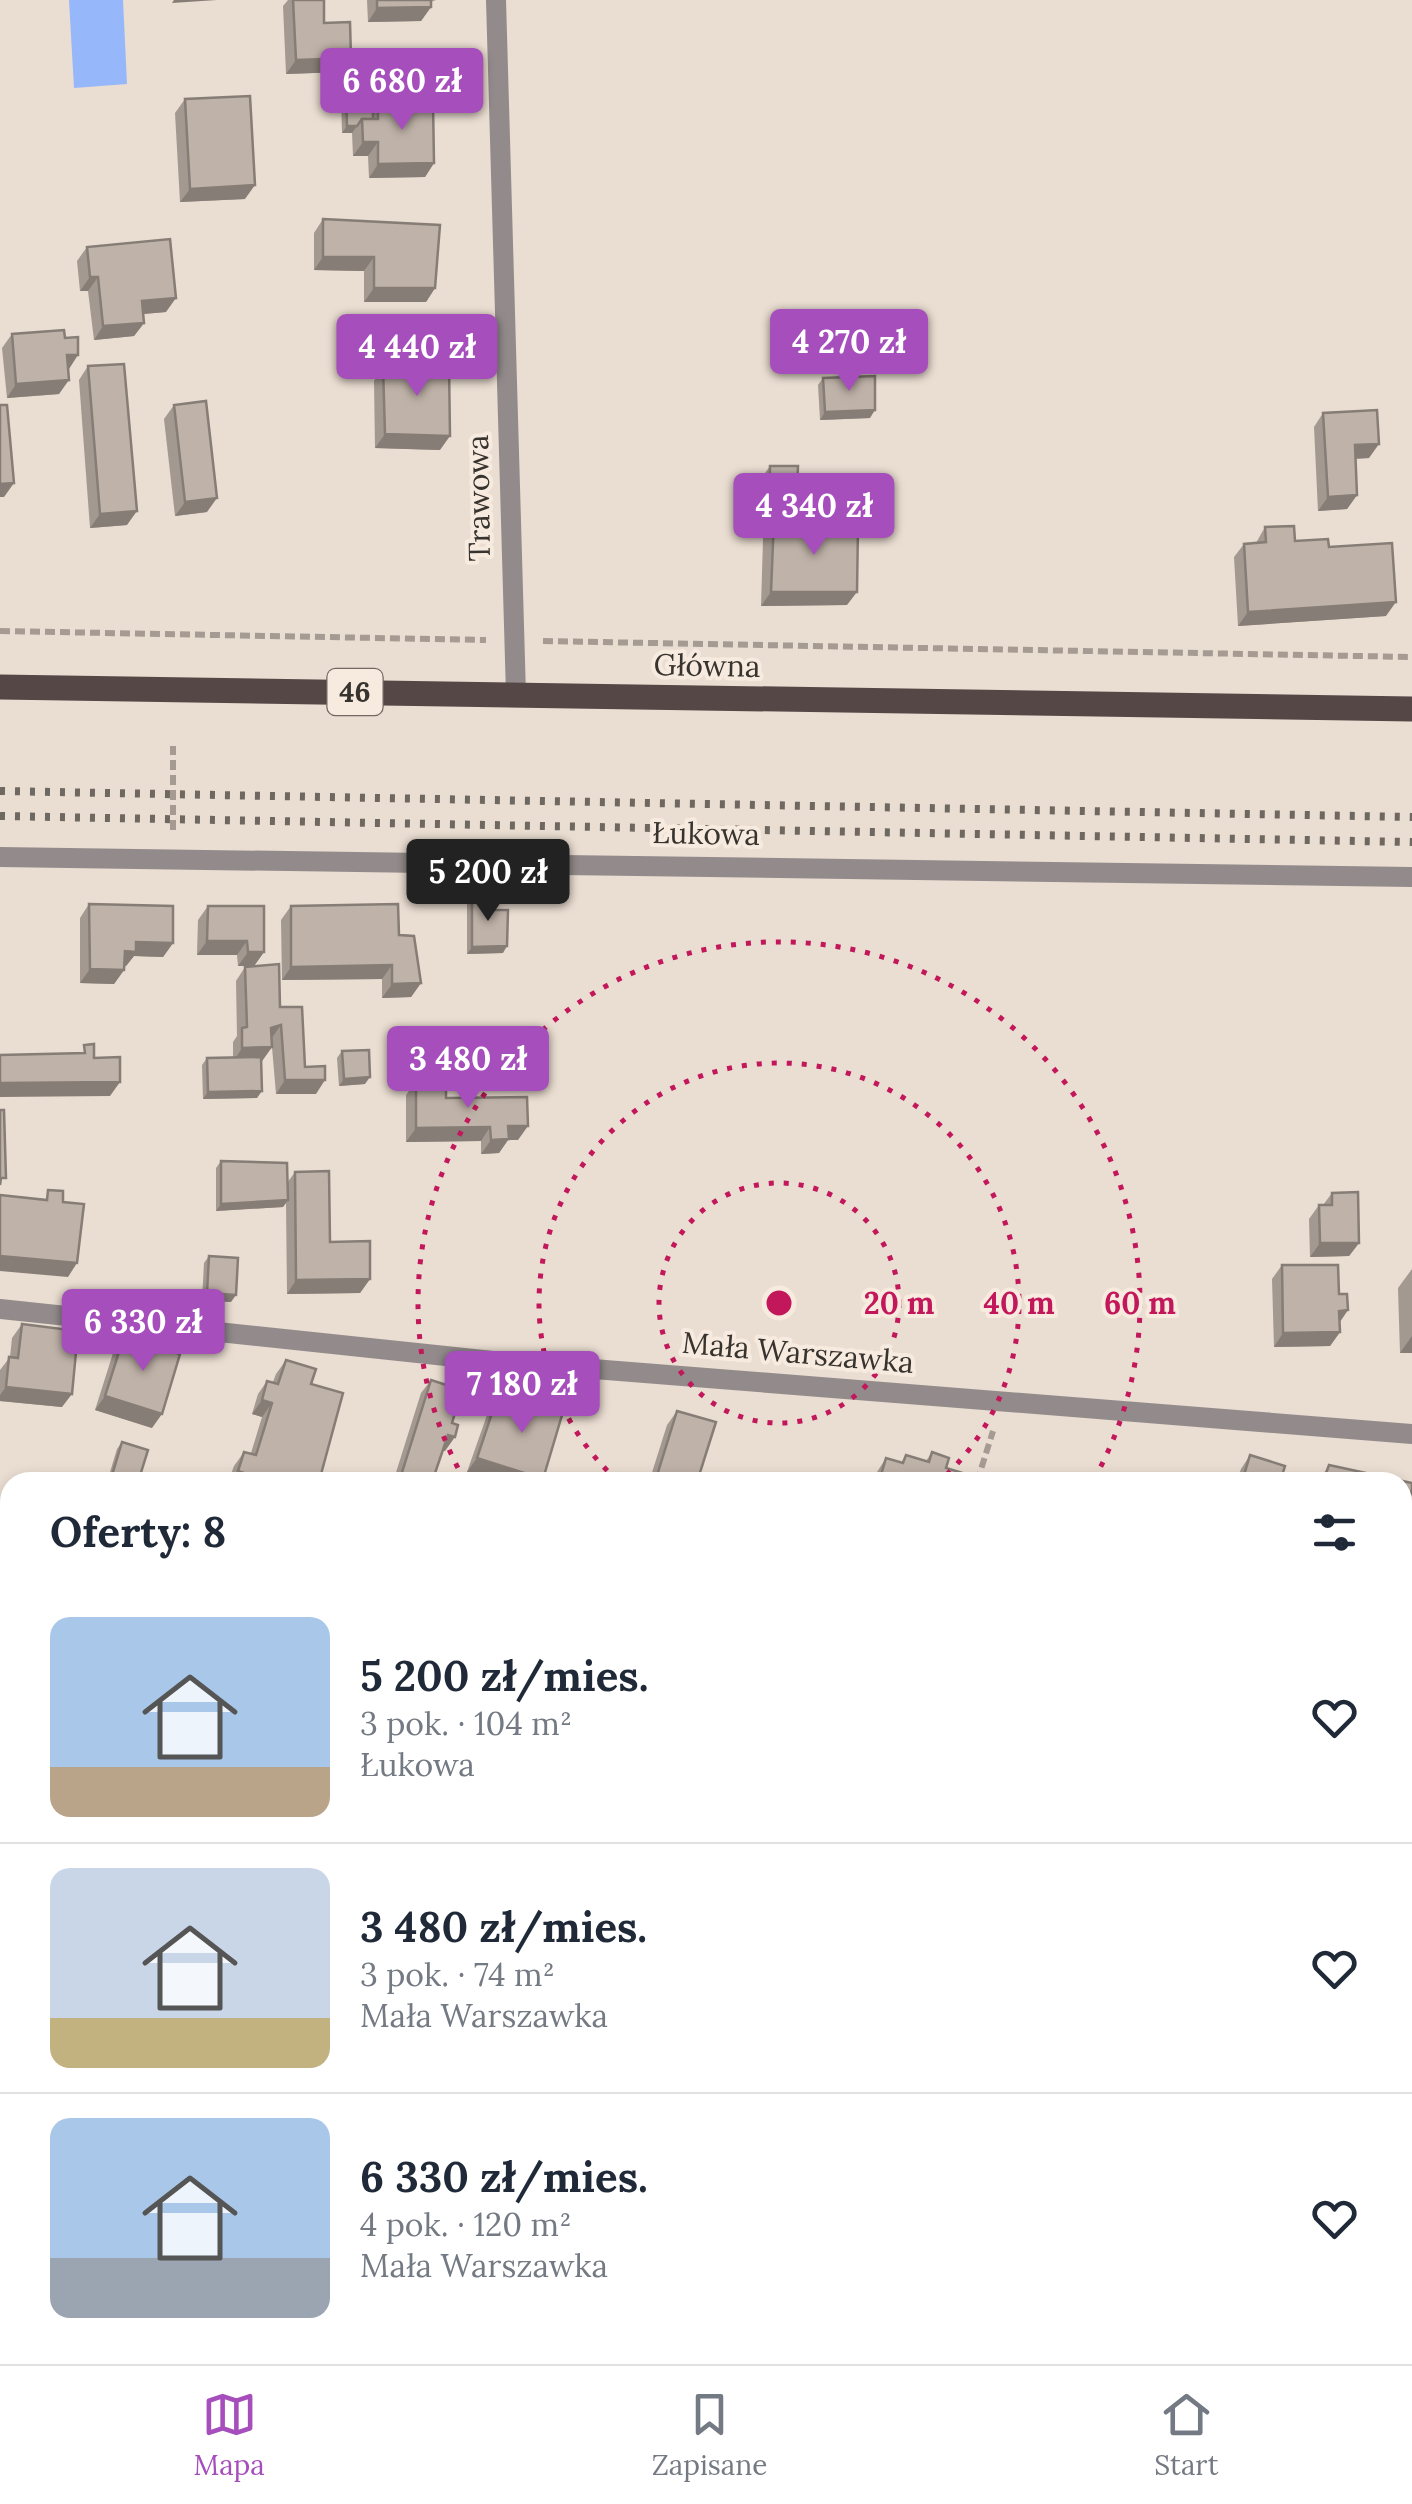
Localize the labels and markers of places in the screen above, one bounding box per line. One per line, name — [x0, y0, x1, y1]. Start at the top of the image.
pin: 6 680 zł — [299, 48, 505, 133]
pin: 4 270 zł — [746, 309, 952, 394]
pin: 4 440 zł — [314, 314, 520, 399]
pin: 4 340 zł — [711, 473, 917, 558]
pin: 5 200 zł — [385, 839, 591, 924]
pin: 3 480 zł — [365, 1026, 571, 1111]
centre of rings — [761, 1285, 797, 1321]
pin: 6 330 zł — [40, 1289, 246, 1374]
pin: 7 180 zł — [419, 1351, 625, 1436]

